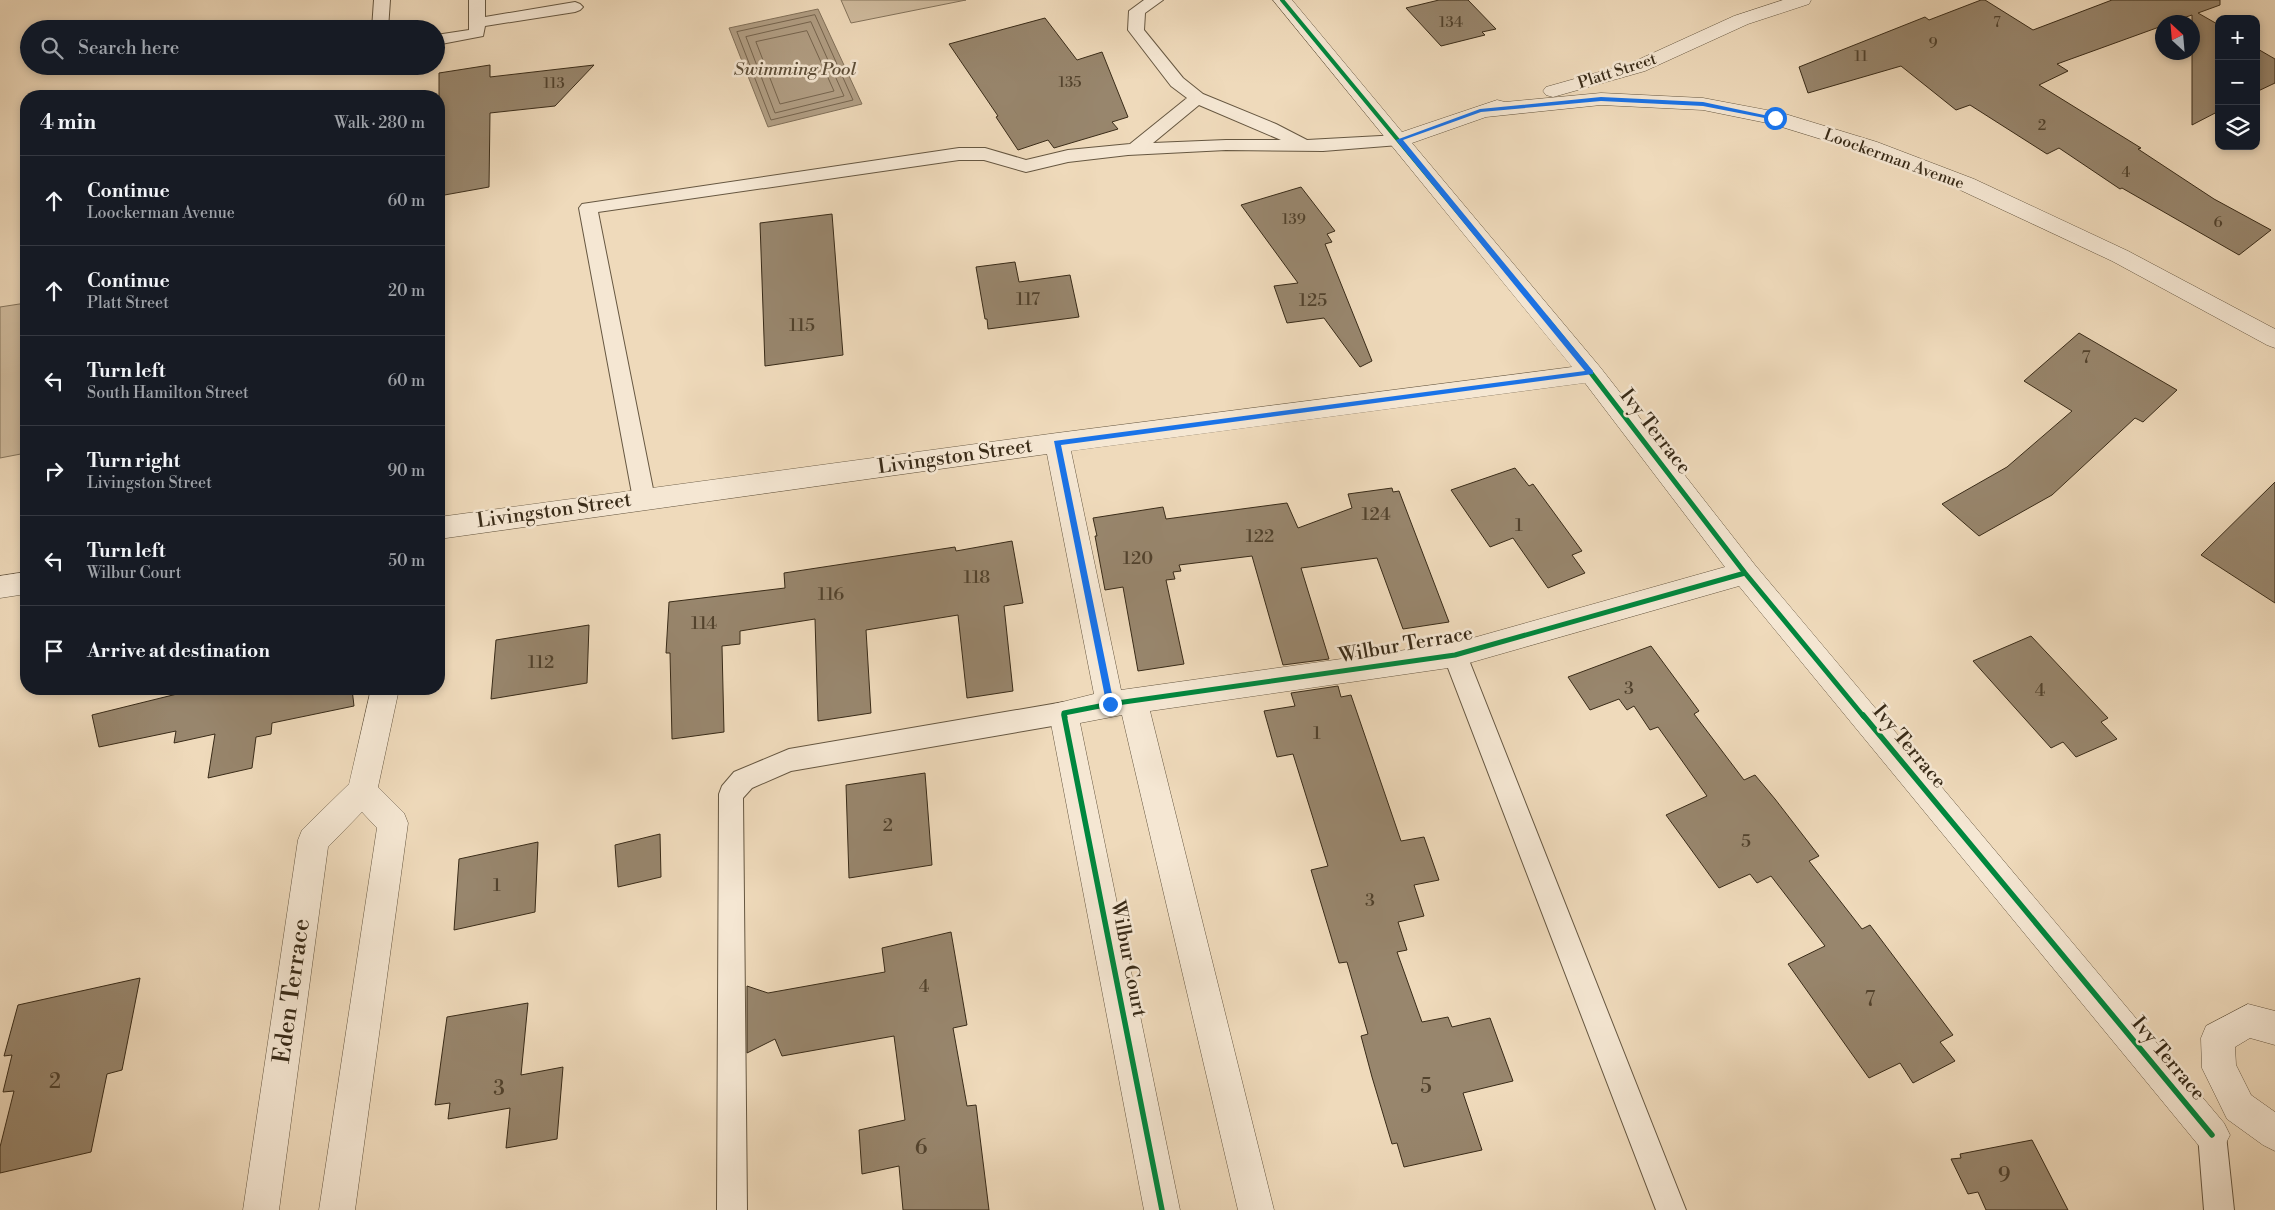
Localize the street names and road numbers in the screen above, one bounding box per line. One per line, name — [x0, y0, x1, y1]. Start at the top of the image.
street label: Platt Street — [1575, 49, 1659, 93]
street label: Loockerman Avenue — [1821, 124, 1967, 194]
street label: Ivy Terrace — [1614, 384, 1696, 480]
street label: Livingston Street — [876, 434, 1034, 480]
street label: Livingston Street — [475, 488, 633, 534]
street label: Wilbur Terrace — [1336, 621, 1475, 669]
street label: Ivy Terrace — [1867, 700, 1951, 794]
street label: Wilbur Court — [1104, 898, 1152, 1019]
street label: Eden Terrace — [267, 917, 317, 1065]
street label: Ivy Terrace — [2126, 1012, 2210, 1106]

